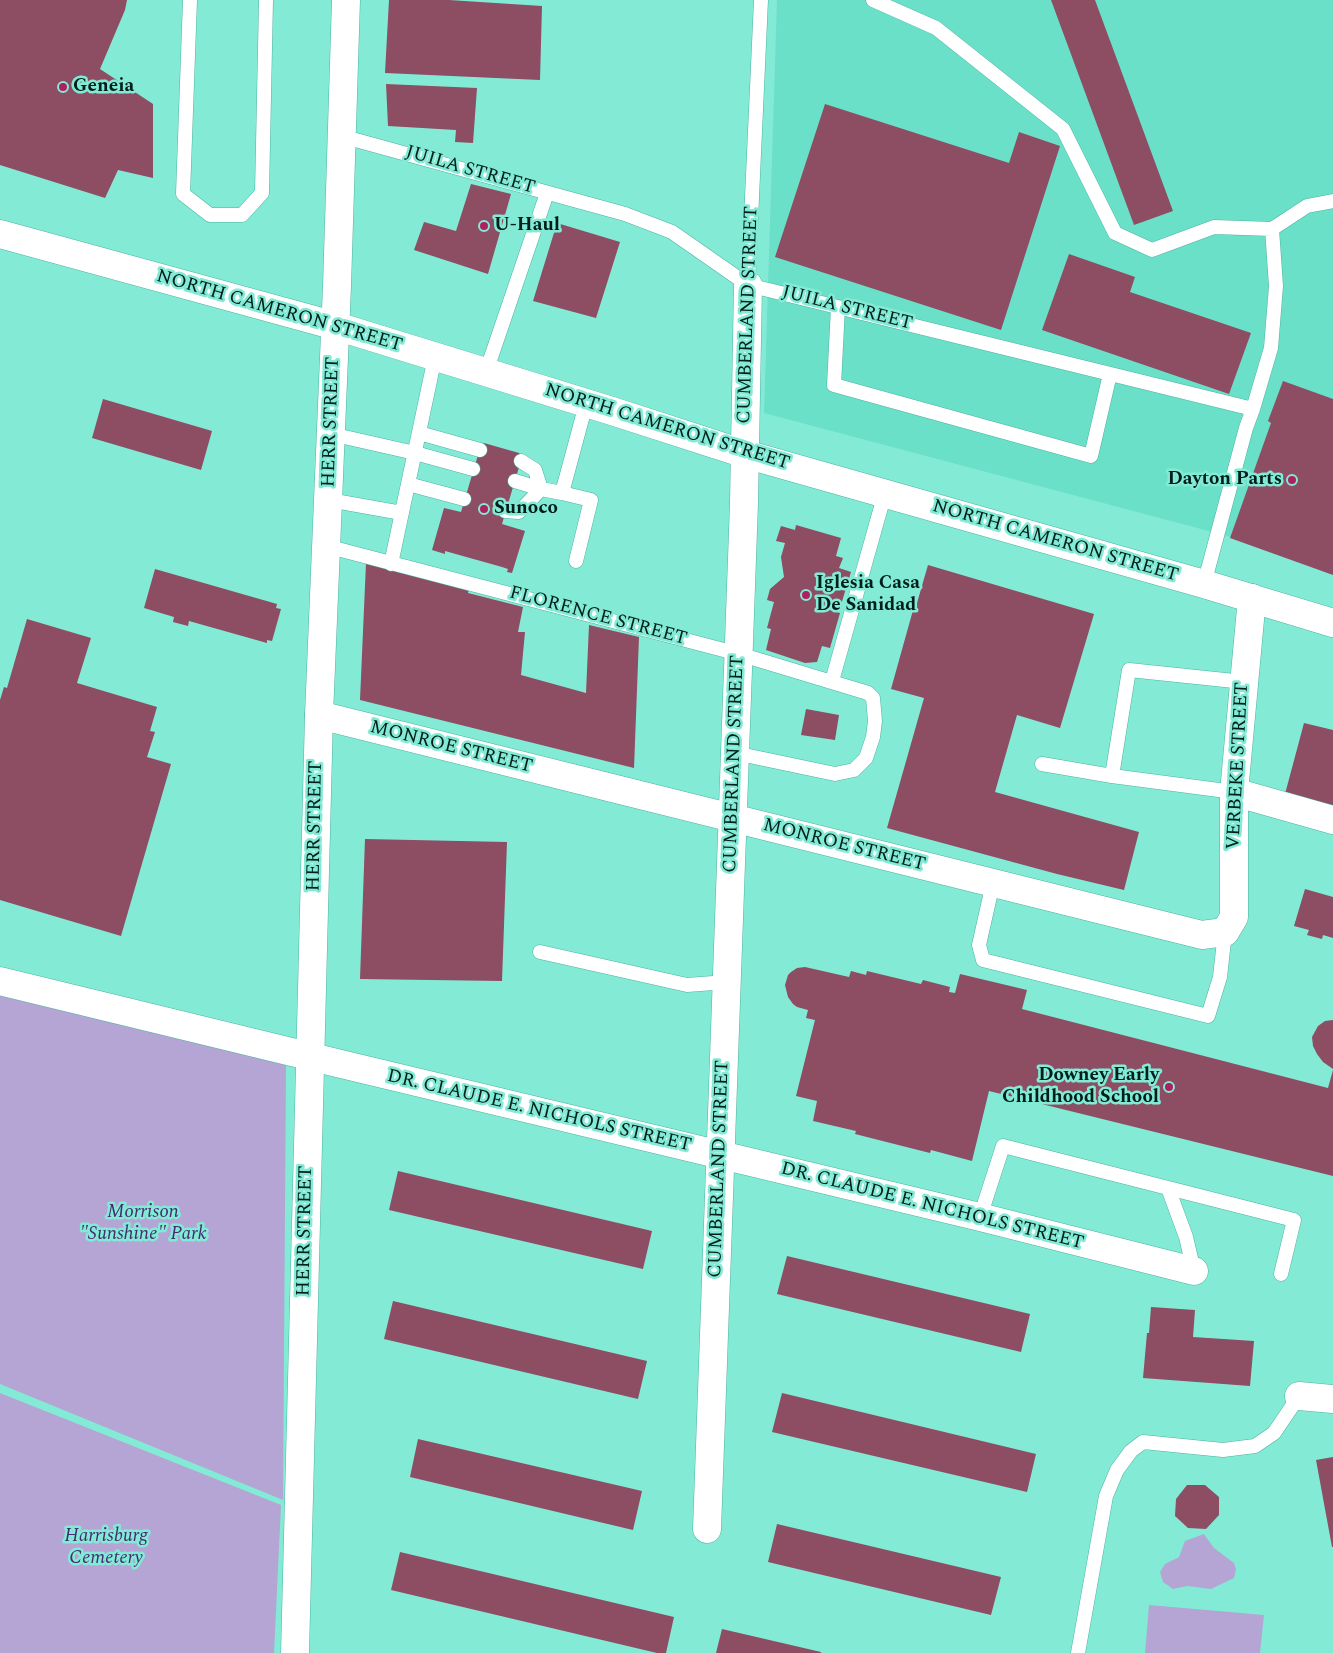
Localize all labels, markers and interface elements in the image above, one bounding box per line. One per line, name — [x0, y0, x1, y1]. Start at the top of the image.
place label: Geneia — [73, 76, 134, 98]
marker: Geneia — [57, 81, 69, 93]
street label: JUILA STREET — [403, 142, 537, 200]
street label: CUMBERLAND STREET — [734, 206, 764, 424]
place label: U-Haul — [494, 215, 560, 237]
marker: U-Haul — [478, 220, 490, 232]
street label: NORTH CAMERON STREET — [153, 266, 405, 358]
street label: JUILA STREET — [779, 282, 915, 336]
street label: HERR STREET — [318, 356, 346, 488]
street label: NORTH CAMERON STREET — [542, 380, 792, 476]
place label: Dayton Parts — [1167, 469, 1282, 491]
marker: Dayton Parts — [1286, 474, 1298, 486]
street label: NORTH CAMERON STREET — [929, 496, 1181, 588]
place label: Sunoco — [494, 498, 558, 520]
marker: Sunoco — [478, 503, 490, 515]
place label: Iglesia Casa De Sanidad — [816, 573, 920, 617]
street label: FLORENCE STREET — [507, 582, 689, 652]
marker: Iglesia Casa De Sanidad — [800, 589, 812, 601]
street label: CUMBERLAND STREET — [720, 655, 750, 873]
street label: VERBEKE STREET — [1223, 682, 1255, 850]
street label: MONROE STREET — [367, 717, 535, 779]
street label: HERR STREET — [303, 760, 329, 892]
street label: MONROE STREET — [760, 815, 928, 877]
street label: CUMBERLAND STREET — [705, 1060, 735, 1278]
place label: Downey Early Childhood School — [1002, 1065, 1159, 1109]
street label: DR. CLAUDE E. NICHOLS STREET — [385, 1066, 693, 1158]
marker: Downey Early Childhood School — [1163, 1081, 1175, 1093]
street label: DR. CLAUDE E. NICHOLS STREET — [778, 1158, 1086, 1256]
street label: HERR STREET — [293, 1165, 319, 1297]
park label: Morrison "Sunshine" Park — [79, 1202, 207, 1246]
park label: Harrisburg Cemetery — [64, 1526, 148, 1570]

